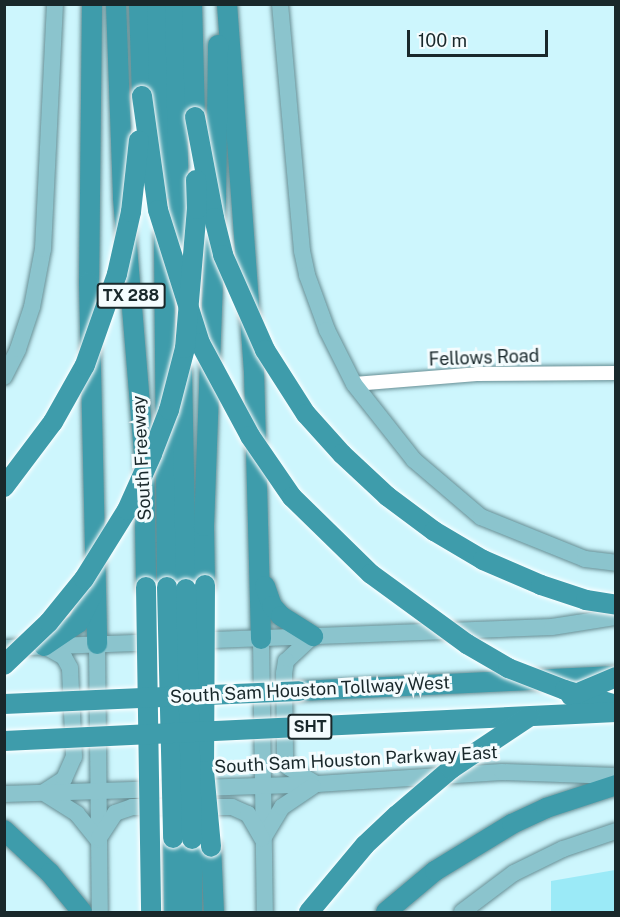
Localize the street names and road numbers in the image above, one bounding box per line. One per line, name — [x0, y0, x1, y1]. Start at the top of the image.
road number: TX 288 — [96, 283, 166, 309]
street label: Fellows Road — [428, 345, 540, 371]
street label: South Freeway — [128, 395, 156, 521]
street label: South Sam Houston Tollway West — [169, 672, 451, 708]
road number: SHT — [286, 714, 334, 740]
street label: South Sam Houston Parkway East — [214, 742, 498, 778]

